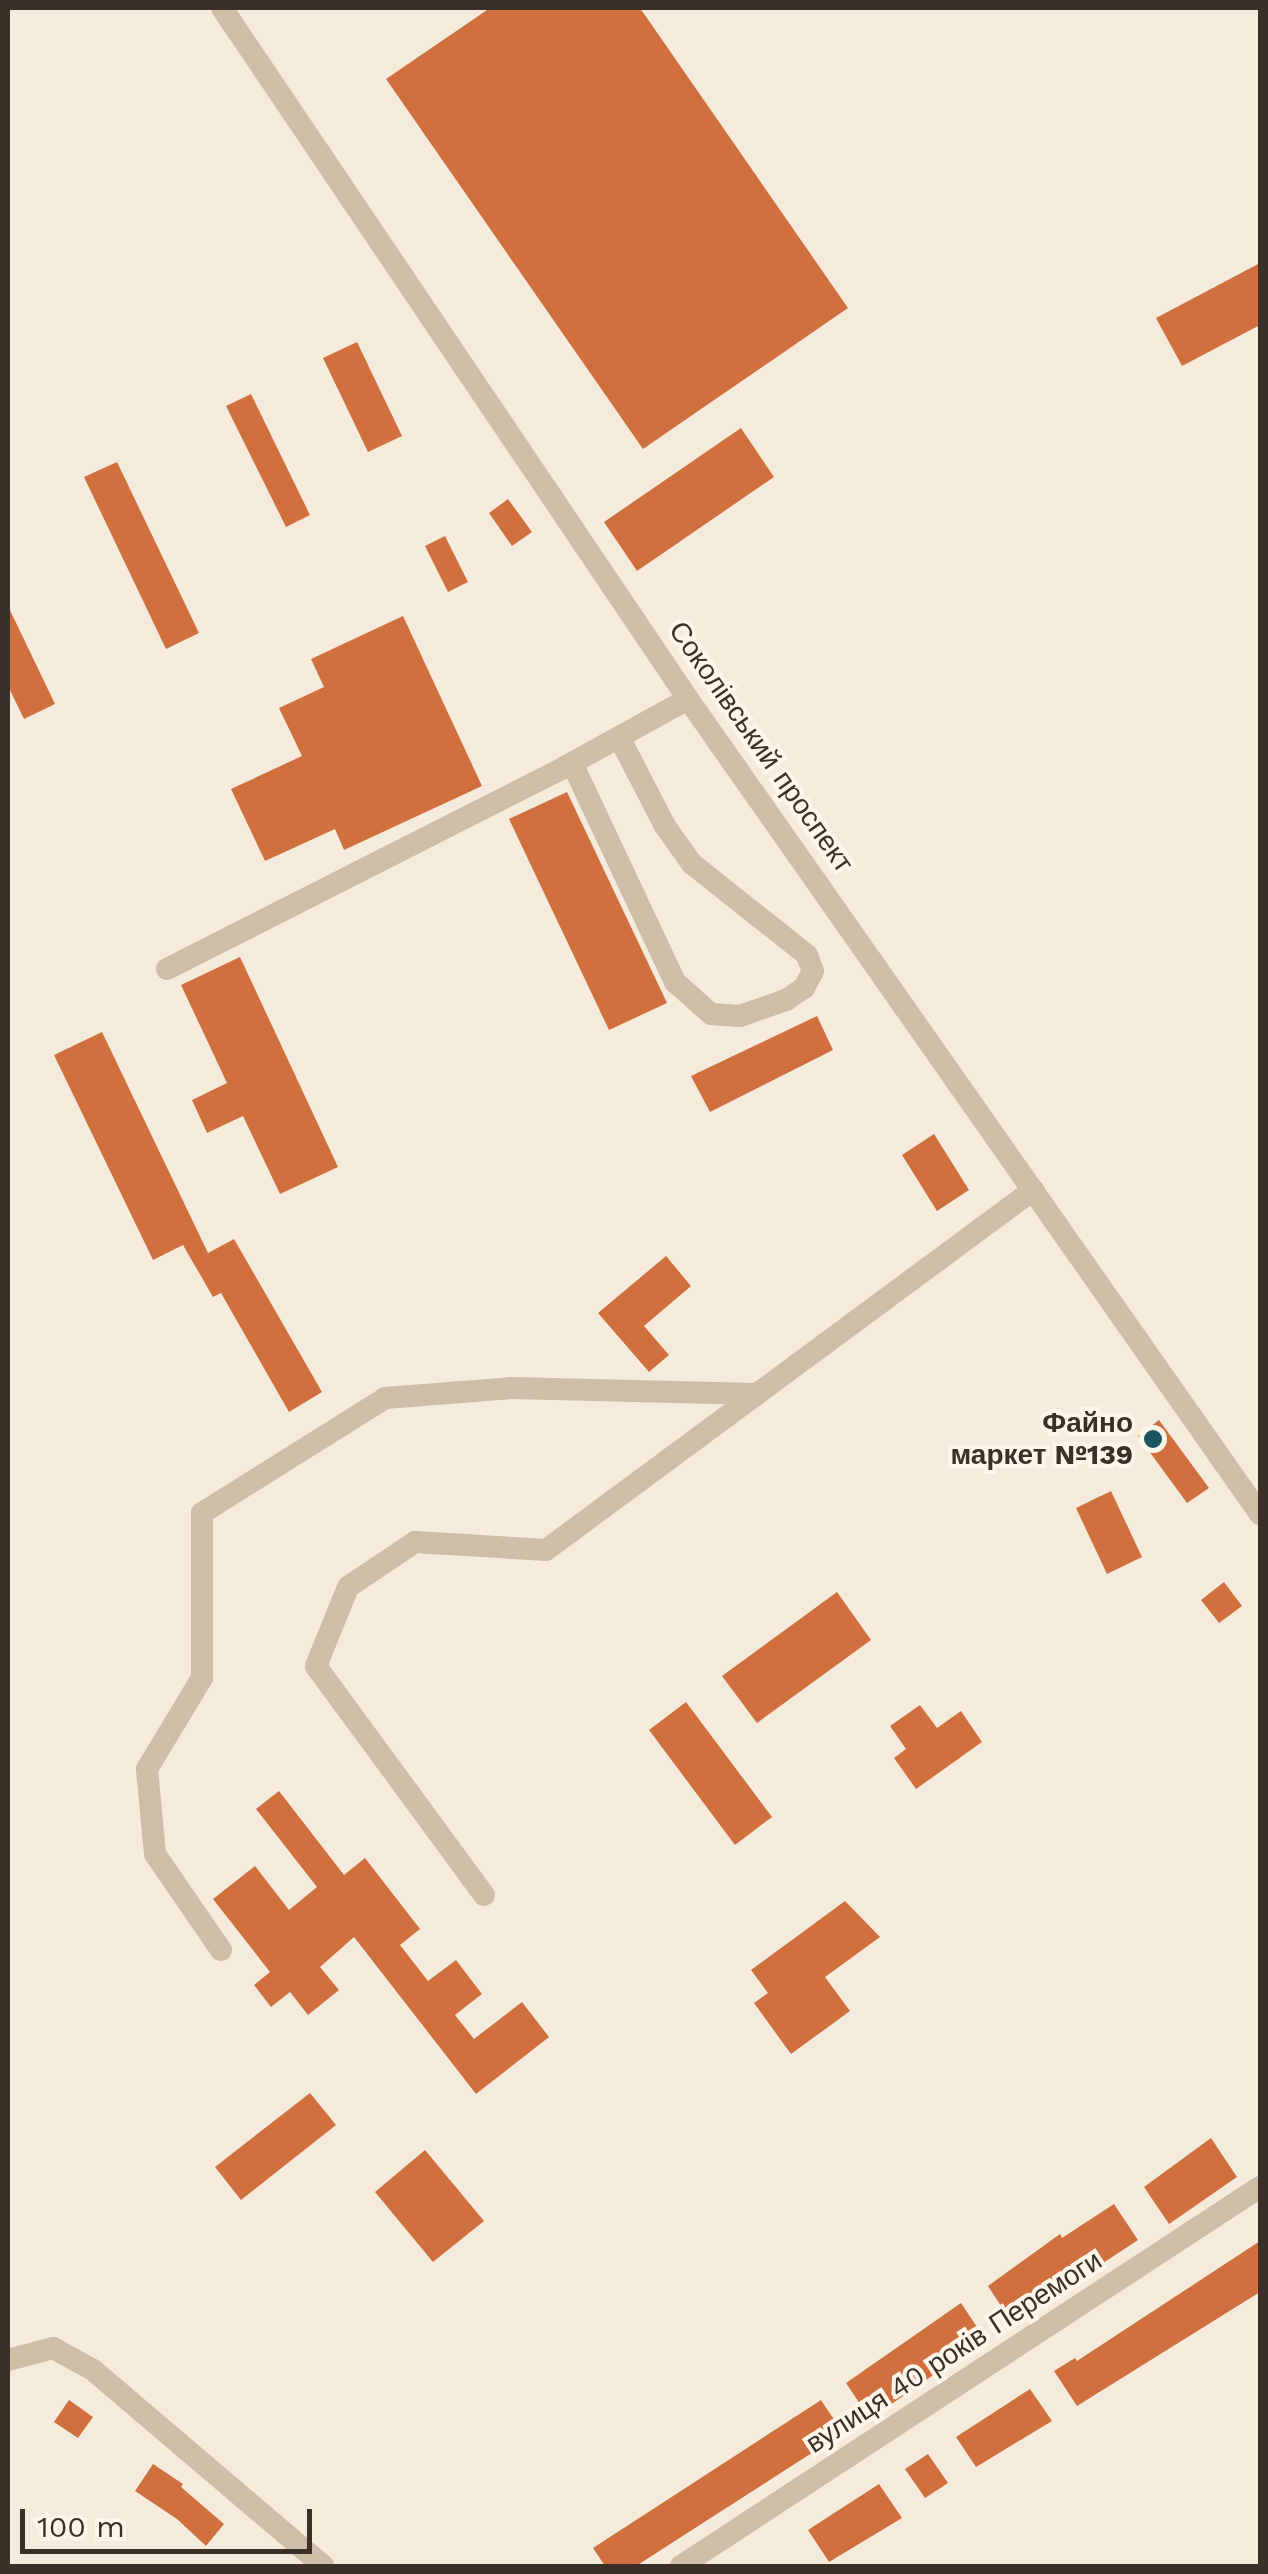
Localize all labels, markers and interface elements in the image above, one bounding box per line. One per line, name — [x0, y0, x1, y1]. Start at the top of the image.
street label: Соколівський проспект — [662, 615, 860, 879]
place label: Файно маркет №139 — [951, 1406, 1133, 1472]
marker: Файно маркет №139 — [1142, 1428, 1164, 1450]
street label: вулиця 40 років Перемоги — [800, 2244, 1108, 2460]
scale bar — [25, 2489, 318, 2551]
text: 100 m — [37, 2509, 125, 2544]

